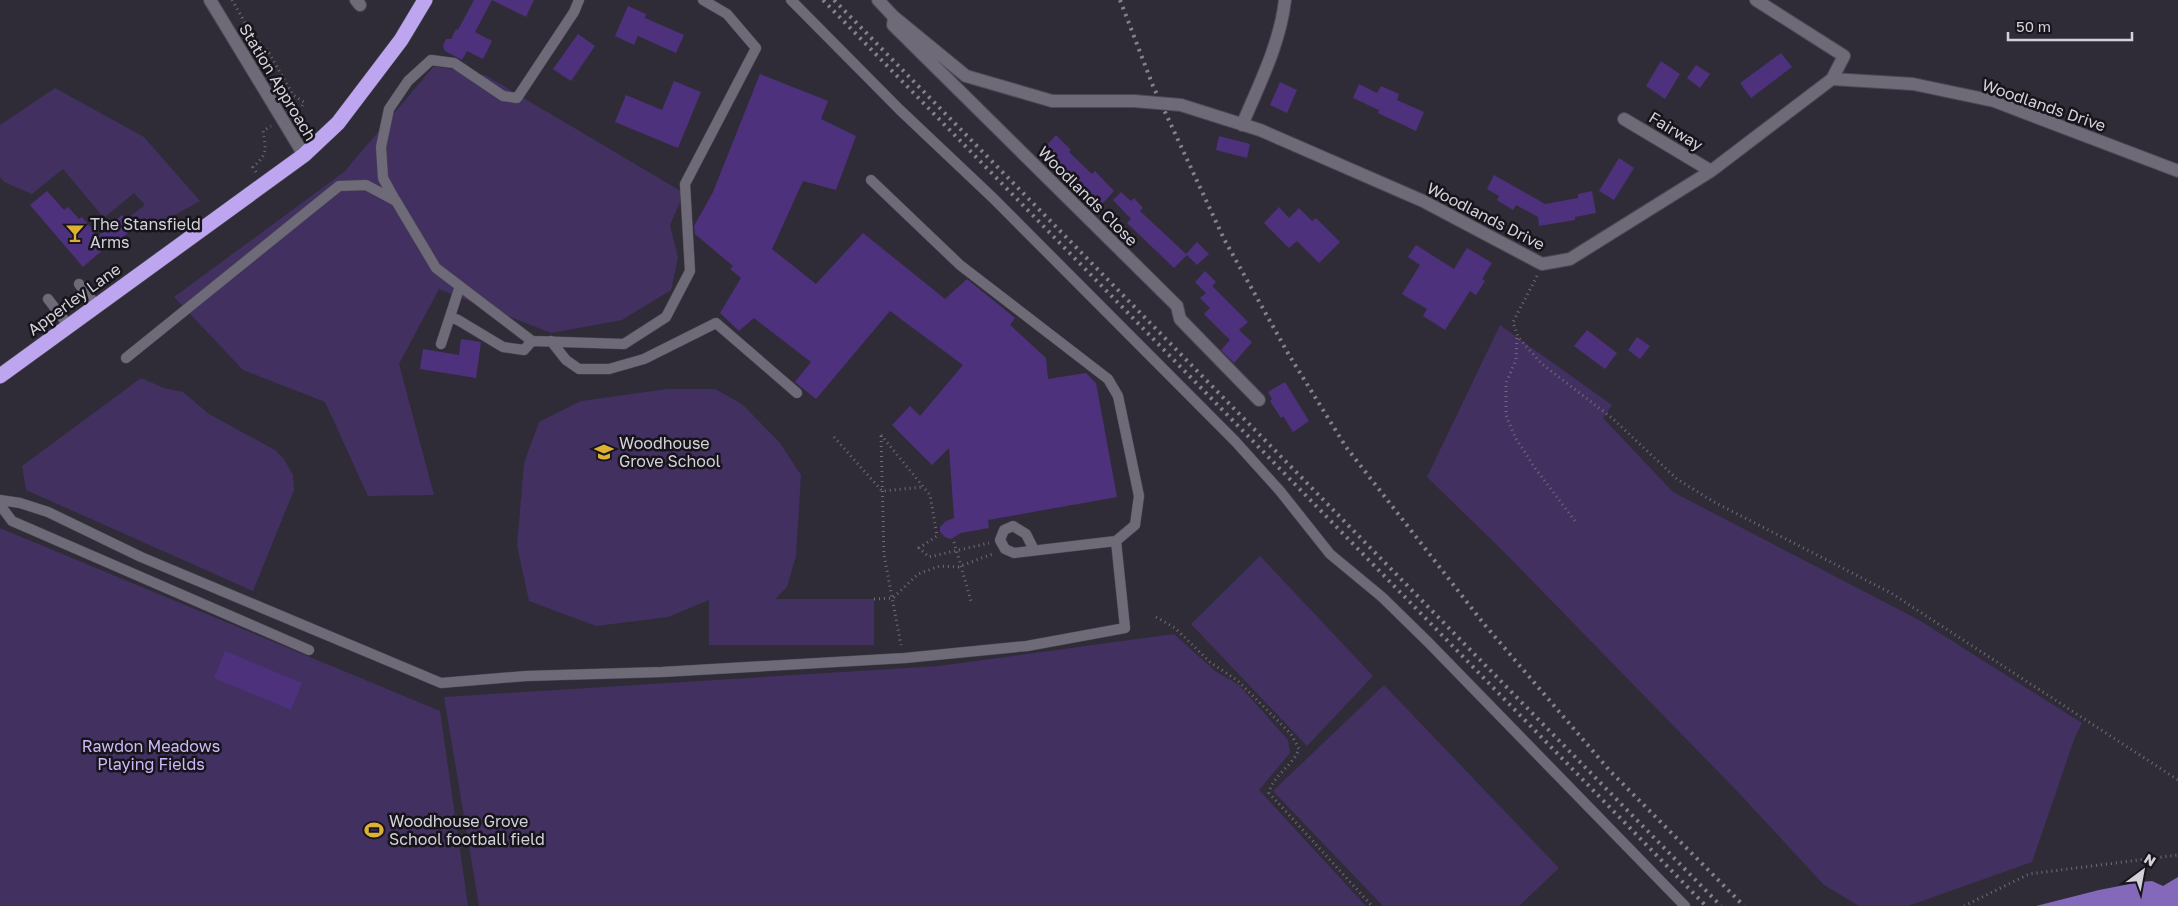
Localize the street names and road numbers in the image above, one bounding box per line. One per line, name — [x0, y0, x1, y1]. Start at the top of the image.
street label: Station Approach — [235, 20, 321, 144]
street label: Woodlands Drive — [1979, 74, 2109, 136]
street label: Fairway — [1645, 107, 1707, 155]
street label: Woodlands Close — [1034, 142, 1142, 250]
street label: Woodlands Drive — [1424, 178, 1548, 254]
street label: Apperley Lane — [24, 259, 124, 339]

